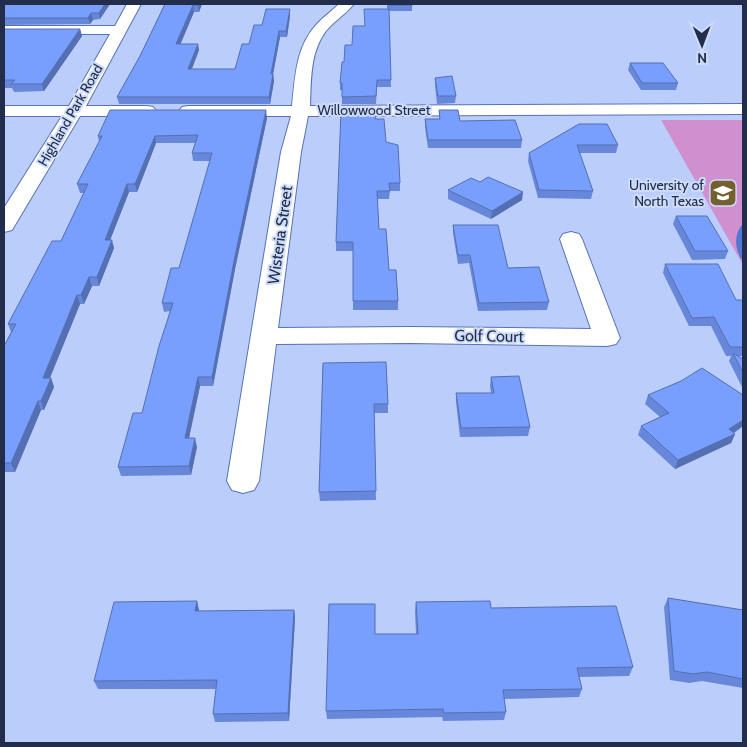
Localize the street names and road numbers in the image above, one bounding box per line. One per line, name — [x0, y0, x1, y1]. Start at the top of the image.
street label: Highland Park Road — [34, 61, 106, 169]
street label: Willowwood Street — [318, 101, 431, 119]
street label: Wisteria Street — [264, 184, 296, 286]
street label: Golf Court — [454, 326, 524, 346]

